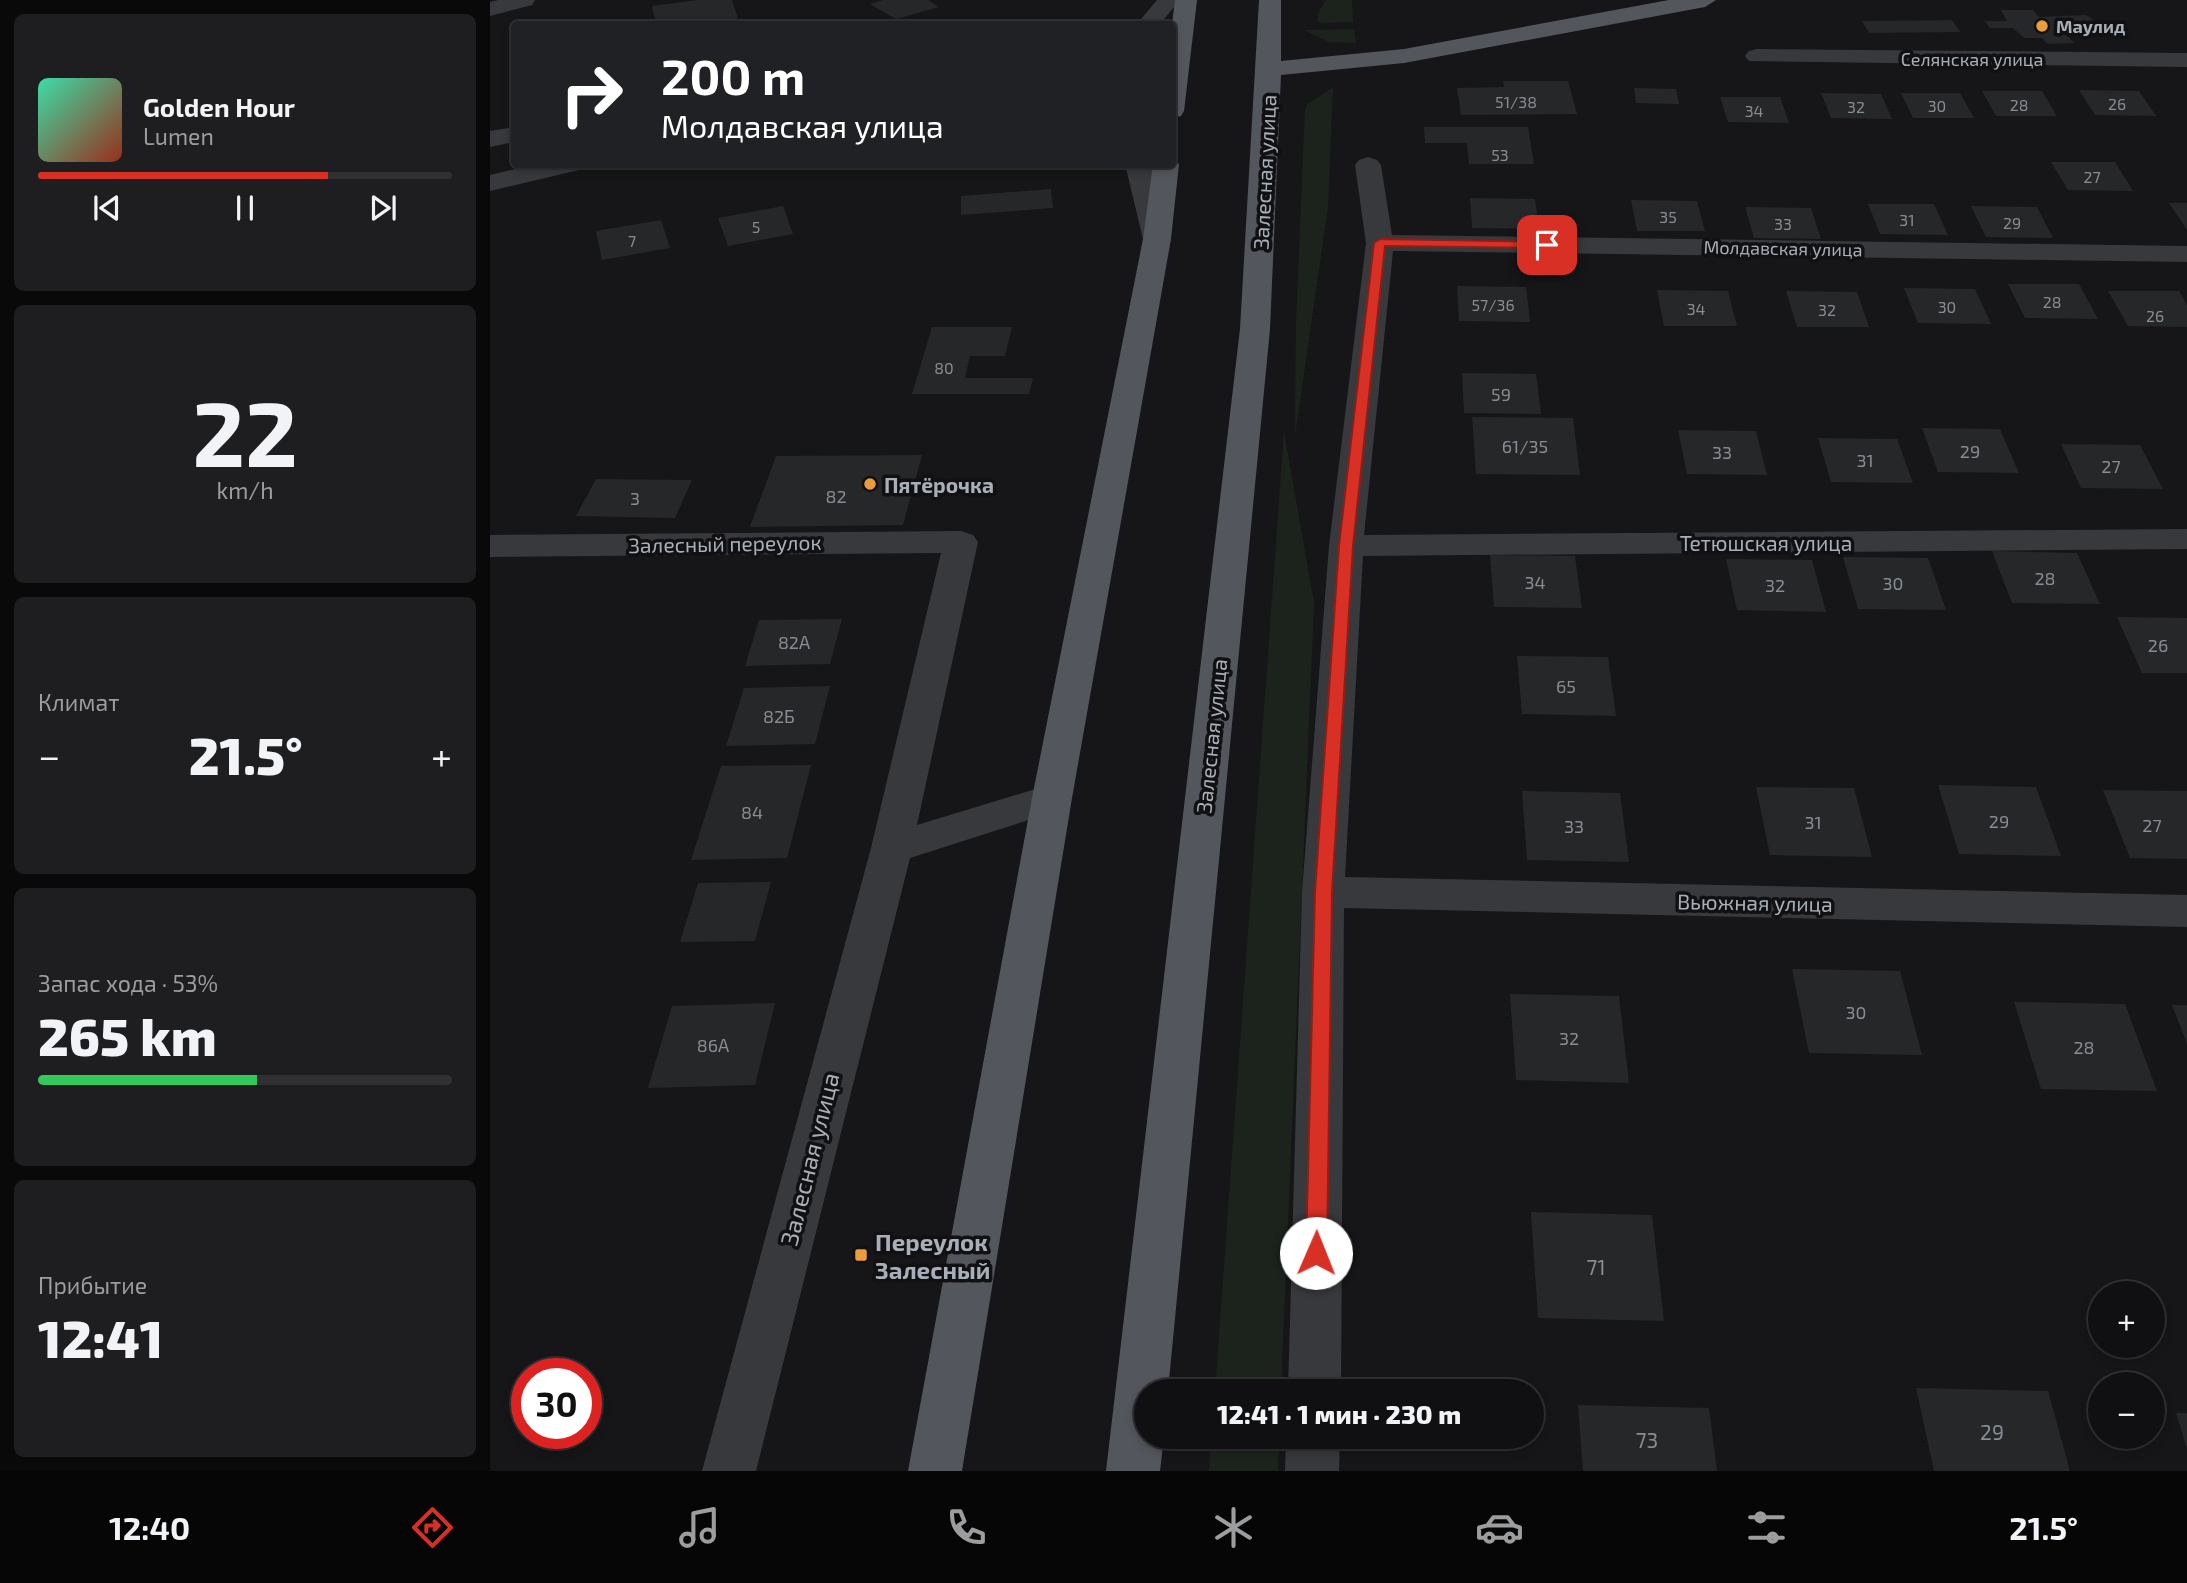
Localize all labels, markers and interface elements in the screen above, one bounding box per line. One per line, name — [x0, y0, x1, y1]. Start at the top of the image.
place label: Маулид — [2056, 15, 2125, 37]
marker: Маулид — [2034, 18, 2050, 34]
text: 200 m — [661, 46, 805, 105]
street label: Селянская улица — [1901, 48, 2043, 70]
icon: right — [546, 49, 637, 140]
text: Golden Hour — [143, 91, 295, 122]
house number: 51/38 — [1495, 92, 1537, 111]
street label: Залесная улица — [1247, 94, 1282, 250]
house number: 26 — [2108, 94, 2126, 113]
house number: 28 — [2010, 95, 2028, 114]
house number: 30 — [1928, 96, 1946, 115]
house number: 32 — [1847, 97, 1865, 116]
house number: 34 — [1745, 101, 1764, 120]
text: Молдавская улица — [661, 106, 944, 144]
text: Lumen — [143, 122, 214, 150]
house number: 53 — [1491, 145, 1509, 164]
house number: 27 — [2083, 167, 2101, 186]
icon: previous — [88, 189, 126, 227]
icon: pause — [226, 189, 264, 227]
icon: next — [364, 189, 402, 227]
house number: 35 — [1659, 207, 1677, 226]
house number: 31 — [1899, 210, 1915, 229]
house number: 29 — [2003, 213, 2021, 232]
house number: 33 — [1774, 214, 1792, 233]
pin — [1517, 215, 1577, 275]
house number: 5 — [752, 217, 760, 236]
icon: arrive — [1528, 226, 1566, 264]
house number: 7 — [628, 231, 636, 250]
street label: Молдавская улица — [1703, 236, 1863, 260]
house number: 28 — [2043, 292, 2061, 311]
house number: 57/36 — [1471, 295, 1515, 314]
house number: 30 — [1938, 297, 1956, 316]
house number: 34 — [1687, 299, 1706, 318]
house number: 32 — [1818, 300, 1836, 319]
house number: 26 — [2146, 306, 2164, 325]
house number: 80 — [934, 358, 954, 377]
text: 22 — [192, 376, 298, 485]
house number: 59 — [1491, 383, 1511, 405]
house number: 61/35 — [1502, 435, 1548, 457]
house number: 29 — [1960, 440, 1980, 462]
house number: 33 — [1712, 441, 1732, 463]
house number: 31 — [1856, 449, 1874, 471]
house number: 27 — [2101, 455, 2121, 477]
place label: Пятёрочка — [884, 472, 994, 497]
text: km/h — [216, 476, 274, 504]
marker: Пятёрочка — [862, 476, 878, 492]
house number: 82 — [825, 485, 847, 507]
house number: 3 — [630, 487, 640, 509]
street label: Залесный переулок — [628, 529, 822, 558]
street label: Тетюшская улица — [1680, 530, 1852, 556]
house number: 28 — [2034, 567, 2056, 589]
house number: 34 — [1524, 571, 1546, 593]
house number: 30 — [1883, 572, 1903, 594]
house number: 32 — [1765, 574, 1785, 596]
house number: 82А — [778, 631, 811, 653]
house number: 26 — [2148, 634, 2168, 656]
street label: Залесная улица — [1190, 658, 1233, 815]
house number: 65 — [1556, 675, 1576, 697]
text: Климат — [38, 688, 119, 716]
house number: 82Б — [763, 705, 795, 727]
text: 21.5° — [189, 723, 303, 785]
text: − — [38, 732, 60, 778]
text: + — [431, 732, 452, 778]
house number: 84 — [741, 801, 763, 823]
house number: 29 — [1989, 810, 2009, 832]
house number: 31 — [1804, 811, 1822, 833]
house number: 27 — [2142, 814, 2162, 836]
house number: 33 — [1564, 815, 1584, 837]
street label: Вьюжная улица — [1677, 888, 1833, 917]
text: Запас хода · 53% — [38, 969, 218, 997]
house number: 30 — [1846, 1001, 1866, 1023]
text: 265 km — [38, 1004, 217, 1066]
house number: 32 — [1559, 1027, 1579, 1049]
house number: 86А — [697, 1034, 730, 1056]
house number: 28 — [2073, 1036, 2095, 1058]
street label: Залесная улица — [773, 1069, 845, 1249]
position arrow — [1279, 1216, 1353, 1290]
place label: Переулок Залесный — [875, 1227, 990, 1284]
marker: Переулок Залесный — [853, 1247, 869, 1263]
house number: 71 — [1586, 1254, 1606, 1279]
text: Прибытие — [38, 1271, 147, 1299]
map controls — [2088, 1281, 2165, 1449]
button: + — [2088, 1281, 2165, 1358]
text: 12:41 — [38, 1306, 163, 1368]
speed limit sign: 30 — [511, 1358, 602, 1449]
button: − — [2088, 1372, 2165, 1449]
text: 12:41 · 1 мин · 230 m — [1217, 1398, 1461, 1429]
house number: 29 — [1980, 1419, 2004, 1444]
house number: 73 — [1636, 1427, 1658, 1452]
icon: directions — [408, 1503, 457, 1552]
icon: music — [675, 1503, 724, 1552]
icon: phone — [942, 1503, 991, 1552]
icon: climate — [1209, 1503, 1258, 1552]
icon: car — [1475, 1503, 1524, 1552]
icon: filters — [1742, 1503, 1791, 1552]
text: 12:40 — [109, 1508, 190, 1546]
text: 21.5° — [2009, 1508, 2078, 1546]

